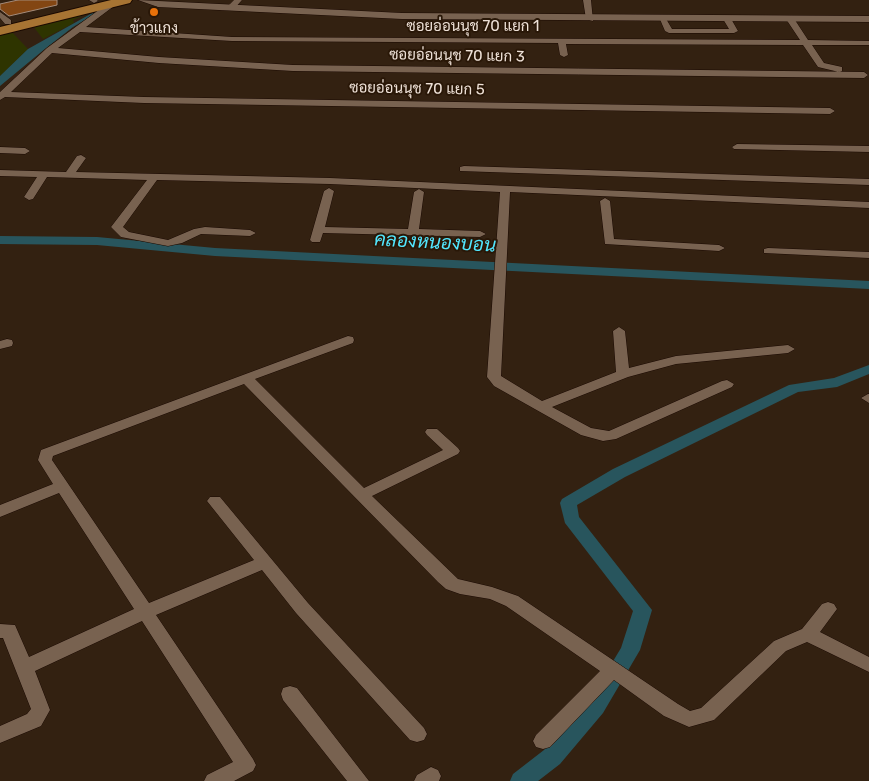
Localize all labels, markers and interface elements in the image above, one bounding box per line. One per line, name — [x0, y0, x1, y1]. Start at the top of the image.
marker: ข้าวแกง — [148, 6, 160, 18]
street label: ซอยอ่อนนุช 70 แยก 1 — [406, 18, 540, 36]
place label: ข้าวแกง — [130, 20, 178, 38]
street label: ซอยอ่อนนุช 70 แยก 3 — [389, 46, 525, 66]
street label: ซอยอ่อนนุช 70 แยก 5 — [349, 79, 485, 99]
water label: คลองหนองบอน — [374, 228, 496, 258]

